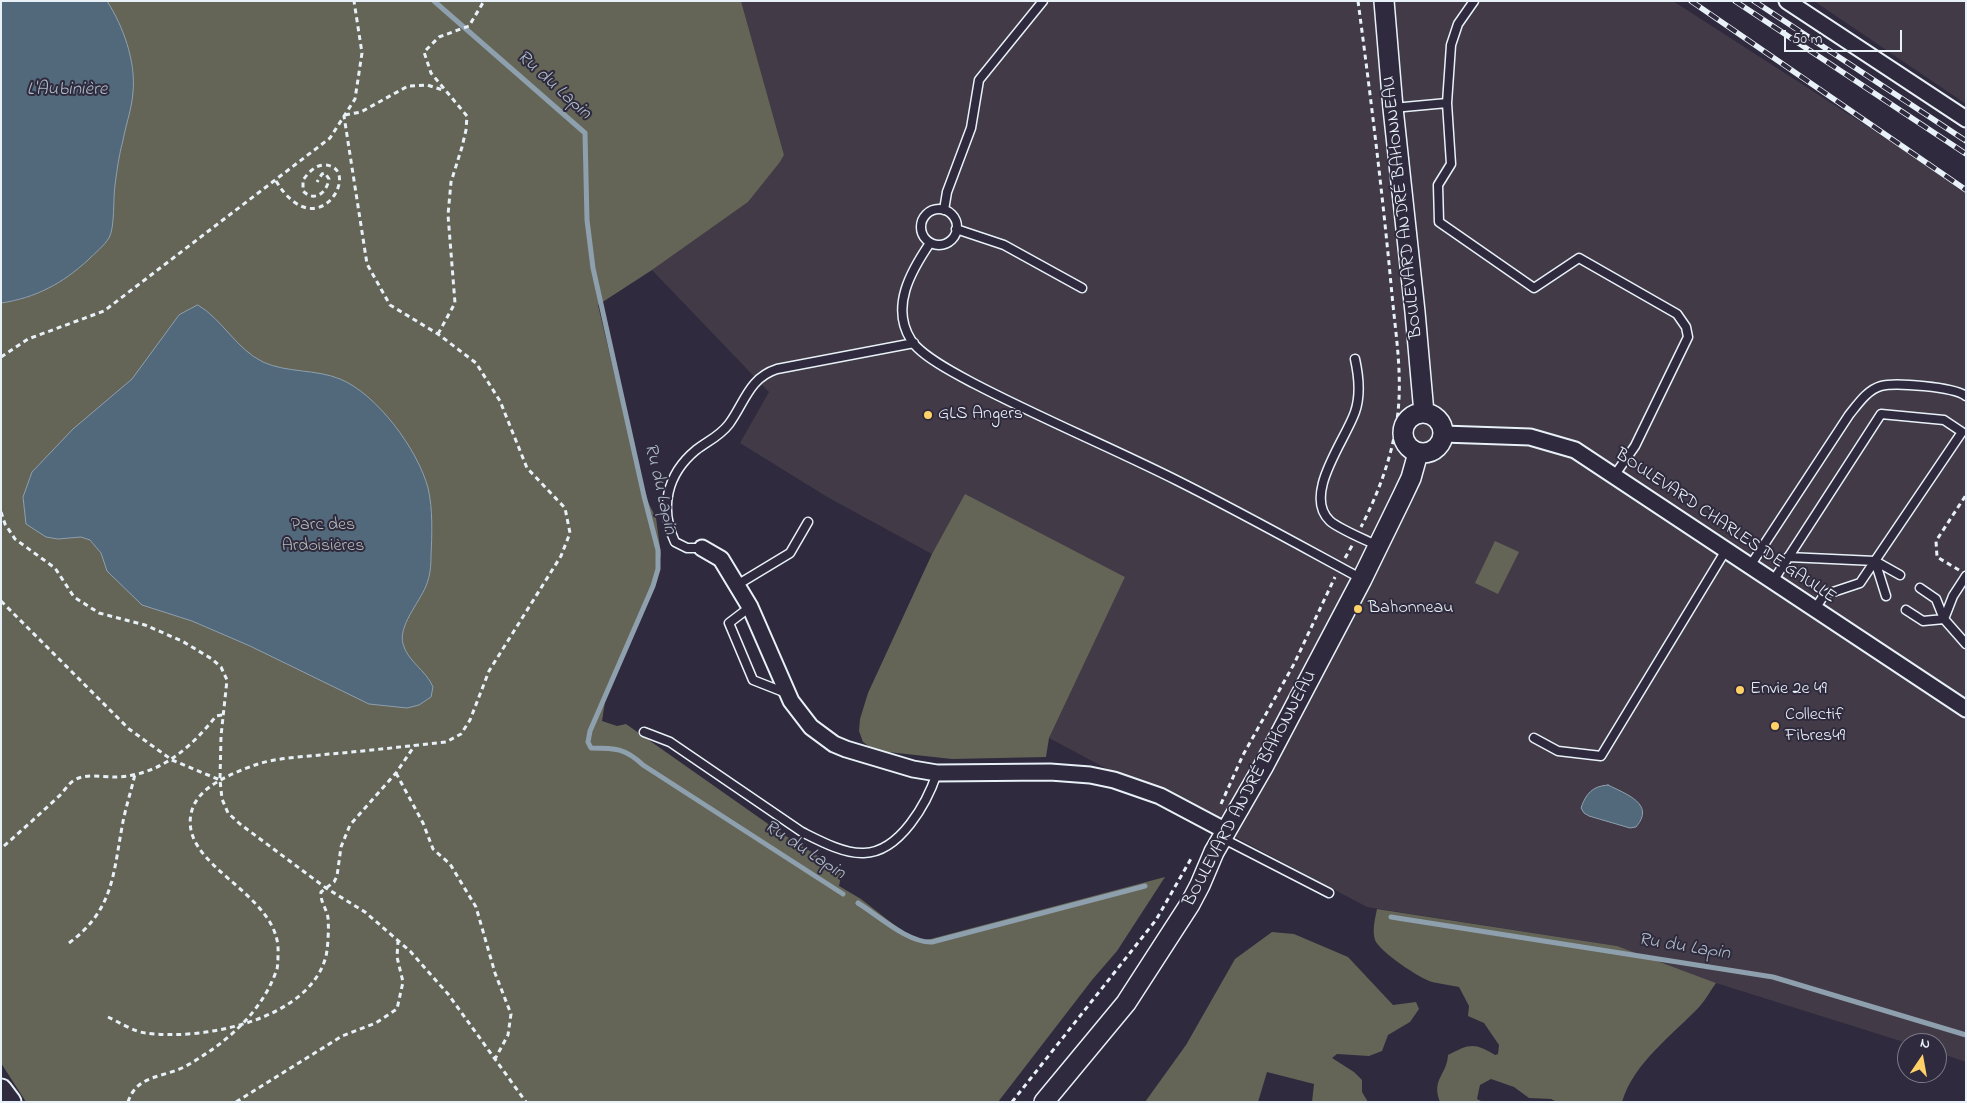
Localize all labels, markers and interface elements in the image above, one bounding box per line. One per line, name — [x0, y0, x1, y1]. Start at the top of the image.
scale bar — [1787, 20, 1904, 52]
text: 50 m — [1792, 28, 1822, 50]
water label: Ru du Lapin — [511, 47, 595, 125]
street label: BOULEVARD ANDRÉ BAHONNEAU — [1379, 75, 1429, 339]
water label: L'Aubinière — [27, 80, 107, 102]
place label: GLS Angers — [938, 404, 1023, 426]
marker: GLS Angers — [922, 409, 934, 421]
water label: Ru du Lapin — [637, 441, 681, 537]
street label: BOULEVARD CHARLES DE GAULLE — [1610, 445, 1840, 609]
park label: Parc des Ardoisières — [282, 515, 364, 558]
place label: Bahonneau — [1368, 598, 1454, 620]
marker: Bahonneau — [1352, 603, 1364, 615]
street label: BOULEVARD ANDRÉ BAHONNEAU — [1179, 667, 1323, 911]
place label: Envie 2e 49 — [1750, 679, 1827, 701]
marker: Envie 2e 49 — [1734, 684, 1746, 696]
place label: Collectif Fibres49 — [1785, 705, 1845, 748]
marker: Collectif Fibres49 — [1769, 720, 1781, 732]
water label: Ru du Lapin — [759, 816, 849, 886]
water label: Ru du Lapin — [1636, 929, 1732, 967]
north arrow — [1897, 1033, 1947, 1083]
text: N — [1918, 1033, 1932, 1055]

